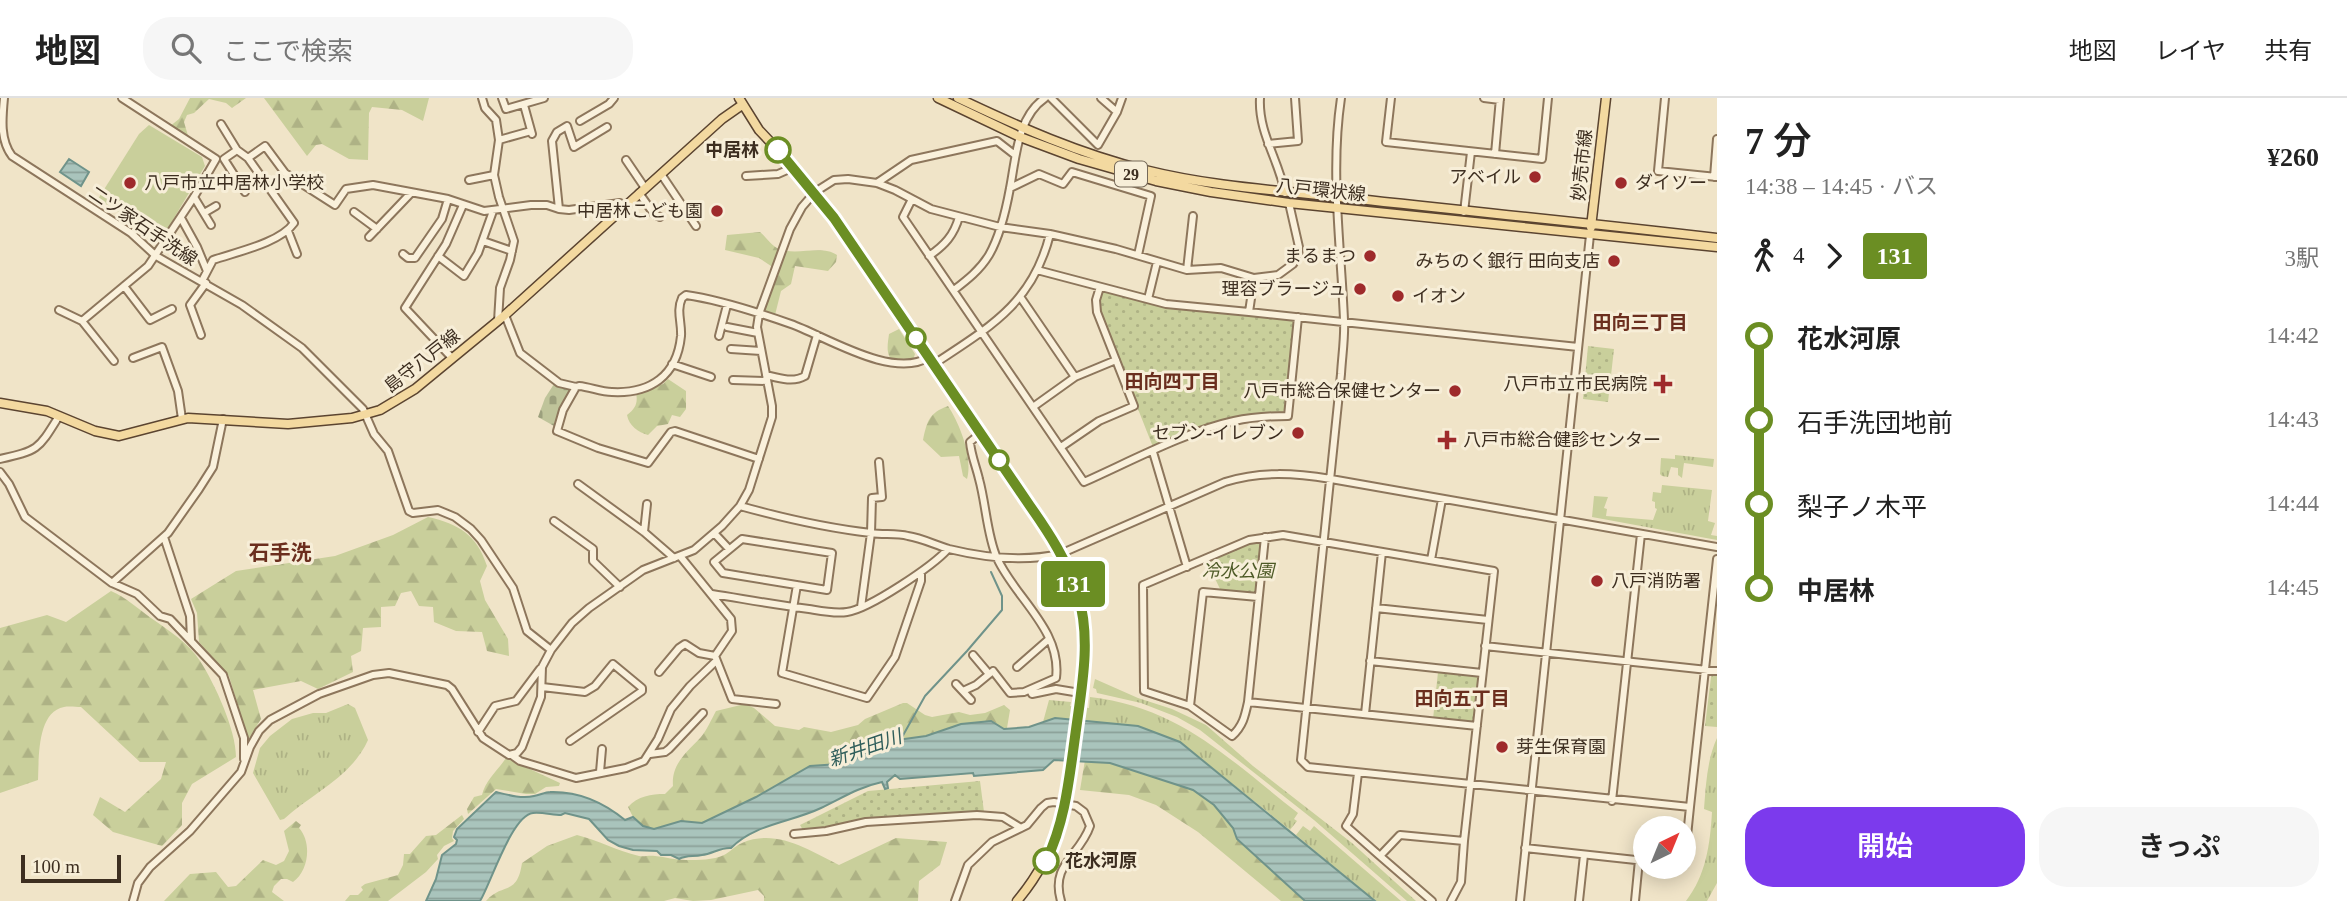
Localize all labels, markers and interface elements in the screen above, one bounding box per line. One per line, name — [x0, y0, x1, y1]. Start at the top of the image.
search box — [143, 17, 633, 80]
icon: search — [167, 29, 205, 67]
text: 地図 — [35, 33, 101, 69]
text: ここで検索 — [223, 37, 353, 66]
text: 地図 — [2069, 38, 2117, 64]
text: レイヤ — [2155, 38, 2226, 64]
text: 共有 — [2264, 38, 2312, 64]
text: 7 分 — [1745, 120, 1812, 162]
street label: 妙売市線 — [1568, 128, 1596, 202]
marker: 中居林 — [765, 137, 791, 163]
place label: 中居林 — [705, 140, 759, 160]
text: ¥260 — [2267, 143, 2319, 172]
road number: 29 — [1115, 162, 1147, 186]
place label: アベイル — [1449, 167, 1521, 187]
marker: アベイル — [1527, 169, 1543, 185]
place label: 八戸市立中居林小学校 — [144, 173, 324, 193]
place label: ダイソー — [1635, 173, 1707, 193]
text: 14:38 – 14:45 · バス — [1745, 174, 1938, 199]
marker: 八戸市立中居林小学校 — [122, 175, 138, 191]
street label: 八戸環状線 — [1275, 175, 1367, 205]
marker: ダイソー — [1613, 175, 1629, 191]
street label: 二ツ家石手洗線 — [85, 182, 201, 270]
place label: 中居林こども園 — [577, 201, 703, 221]
marker: 中居林こども園 — [709, 203, 725, 219]
icon: walk — [1745, 237, 1783, 275]
icon: forward — [1815, 237, 1853, 275]
text: 4 — [1793, 243, 1805, 268]
text: 131 — [1877, 243, 1913, 269]
place label: まるまつ — [1284, 246, 1356, 266]
text: 3駅 — [2285, 246, 2319, 271]
marker: まるまつ — [1362, 248, 1378, 264]
place label: みちのく銀行 田向支店 — [1416, 251, 1600, 271]
marker: みちのく銀行 田向支店 — [1606, 253, 1622, 269]
place label: 理容ブラージュ — [1222, 279, 1346, 299]
marker: 理容ブラージュ — [1352, 281, 1368, 297]
place label: イオン — [1412, 286, 1466, 306]
marker: イオン — [1390, 288, 1406, 304]
district label: 田向三丁目 — [1592, 312, 1688, 333]
text: 14:42 — [2267, 323, 2319, 348]
street label: 島守八戸線 — [380, 325, 464, 397]
text: 花水河原 — [1797, 325, 1901, 354]
unlabelled marker — [906, 328, 926, 348]
district label: 田向四丁目 — [1124, 371, 1220, 392]
place label: 八戸市立市民病院 — [1503, 374, 1647, 394]
marker: 八戸市立市民病院 — [1653, 374, 1673, 394]
place label: 八戸市総合保健センター — [1243, 381, 1441, 401]
marker: 八戸市総合保健センター — [1447, 383, 1463, 399]
text: 14:43 — [2267, 407, 2319, 432]
text: 石手洗団地前 — [1797, 409, 1953, 438]
place label: セブン-イレブン — [1152, 423, 1284, 443]
marker: セブン-イレブン — [1290, 425, 1306, 441]
marker: 八戸市総合健診センター — [1437, 430, 1457, 450]
place label: 八戸市総合健診センター — [1463, 430, 1661, 450]
unlabelled marker — [989, 450, 1009, 470]
text: 14:44 — [2267, 491, 2319, 516]
text: 梨子ノ木平 — [1797, 493, 1927, 522]
district label: 石手洗 — [249, 541, 312, 565]
line badge: 131 — [1033, 561, 1113, 607]
park label: 冷水公園 — [1202, 561, 1277, 581]
text: 131 — [1055, 571, 1091, 597]
place label: 八戸消防署 — [1611, 571, 1701, 591]
marker: 八戸消防署 — [1589, 573, 1605, 589]
text: 14:45 — [2267, 575, 2319, 600]
text: 中居林 — [1797, 577, 1875, 606]
district label: 田向五丁目 — [1414, 688, 1510, 709]
water label: 新井田川 — [826, 725, 906, 770]
place label: 芽生保育園 — [1516, 737, 1606, 757]
marker: 芽生保育園 — [1494, 739, 1510, 755]
button: 開始 — [1745, 807, 2025, 887]
button: きっぷ — [2039, 807, 2319, 887]
north arrow — [1633, 816, 1696, 878]
map controls — [1633, 816, 1696, 879]
marker: 花水河原 — [1033, 848, 1059, 874]
place label: 花水河原 — [1065, 851, 1137, 871]
scale bar — [21, 852, 121, 884]
text: 100 m — [32, 856, 80, 877]

